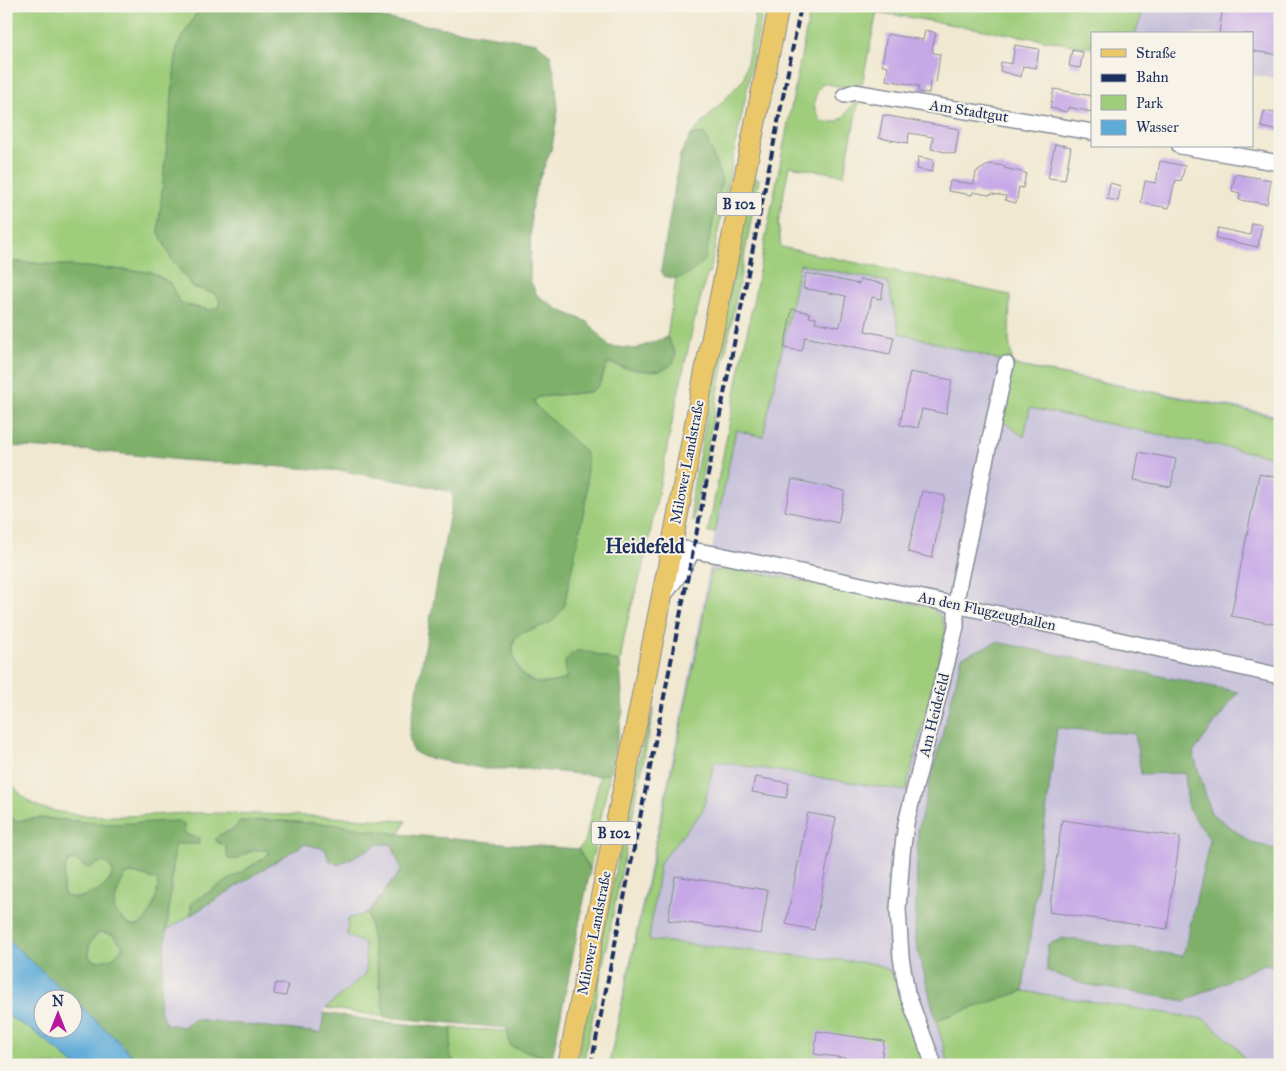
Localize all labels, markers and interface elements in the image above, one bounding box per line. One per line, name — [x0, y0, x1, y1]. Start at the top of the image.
legend — [1091, 32, 1254, 148]
text: Straße — [1136, 44, 1176, 62]
text: Bahn — [1136, 68, 1169, 86]
text: Park — [1136, 94, 1163, 112]
street label: Am Stadtgut — [927, 96, 1010, 126]
text: Wasser — [1136, 118, 1179, 136]
road number: B 102 — [716, 192, 762, 215]
street label: Milower Landstraße — [666, 399, 708, 525]
district label: Heidefeld — [605, 534, 686, 558]
street label: An den Flugzeughallen — [915, 587, 1058, 634]
street label: Am Heidefeld — [915, 671, 953, 760]
road number: B 102 — [592, 821, 636, 844]
street label: Milower Landstraße — [573, 870, 615, 996]
north arrow — [32, 988, 82, 1038]
text: N — [52, 993, 64, 1010]

